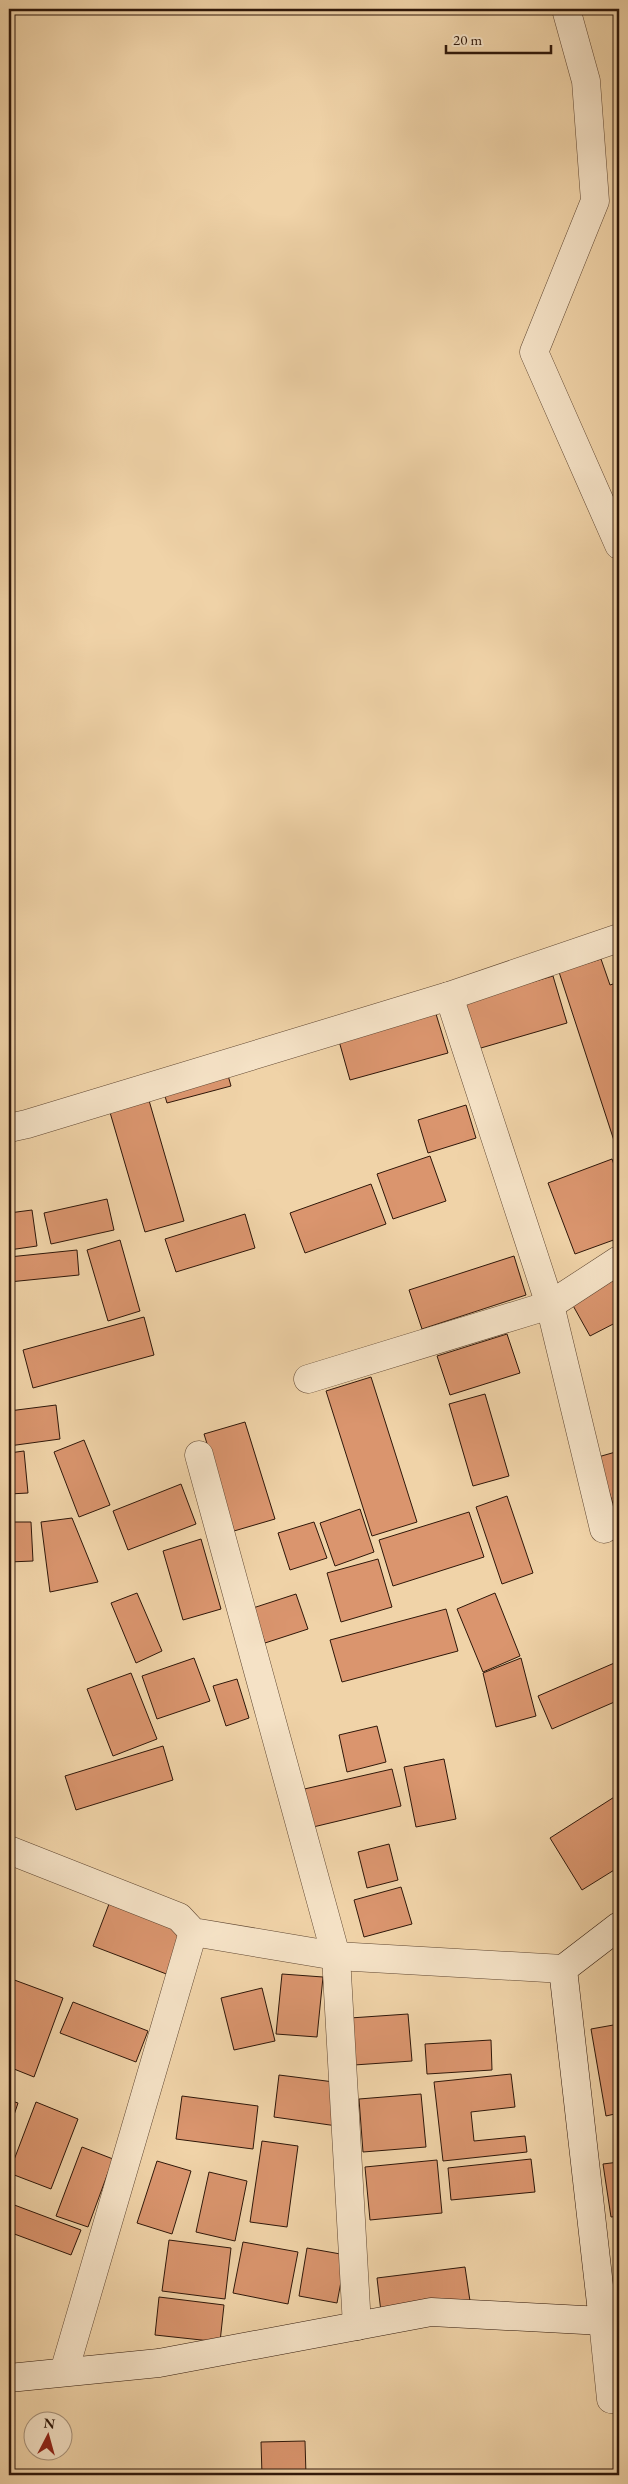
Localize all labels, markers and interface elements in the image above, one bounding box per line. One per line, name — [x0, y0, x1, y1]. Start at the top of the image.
scale bar — [446, 22, 550, 54]
text: 20 m — [453, 30, 482, 49]
north arrow — [22, 2412, 72, 2462]
text: N — [43, 2414, 57, 2433]

